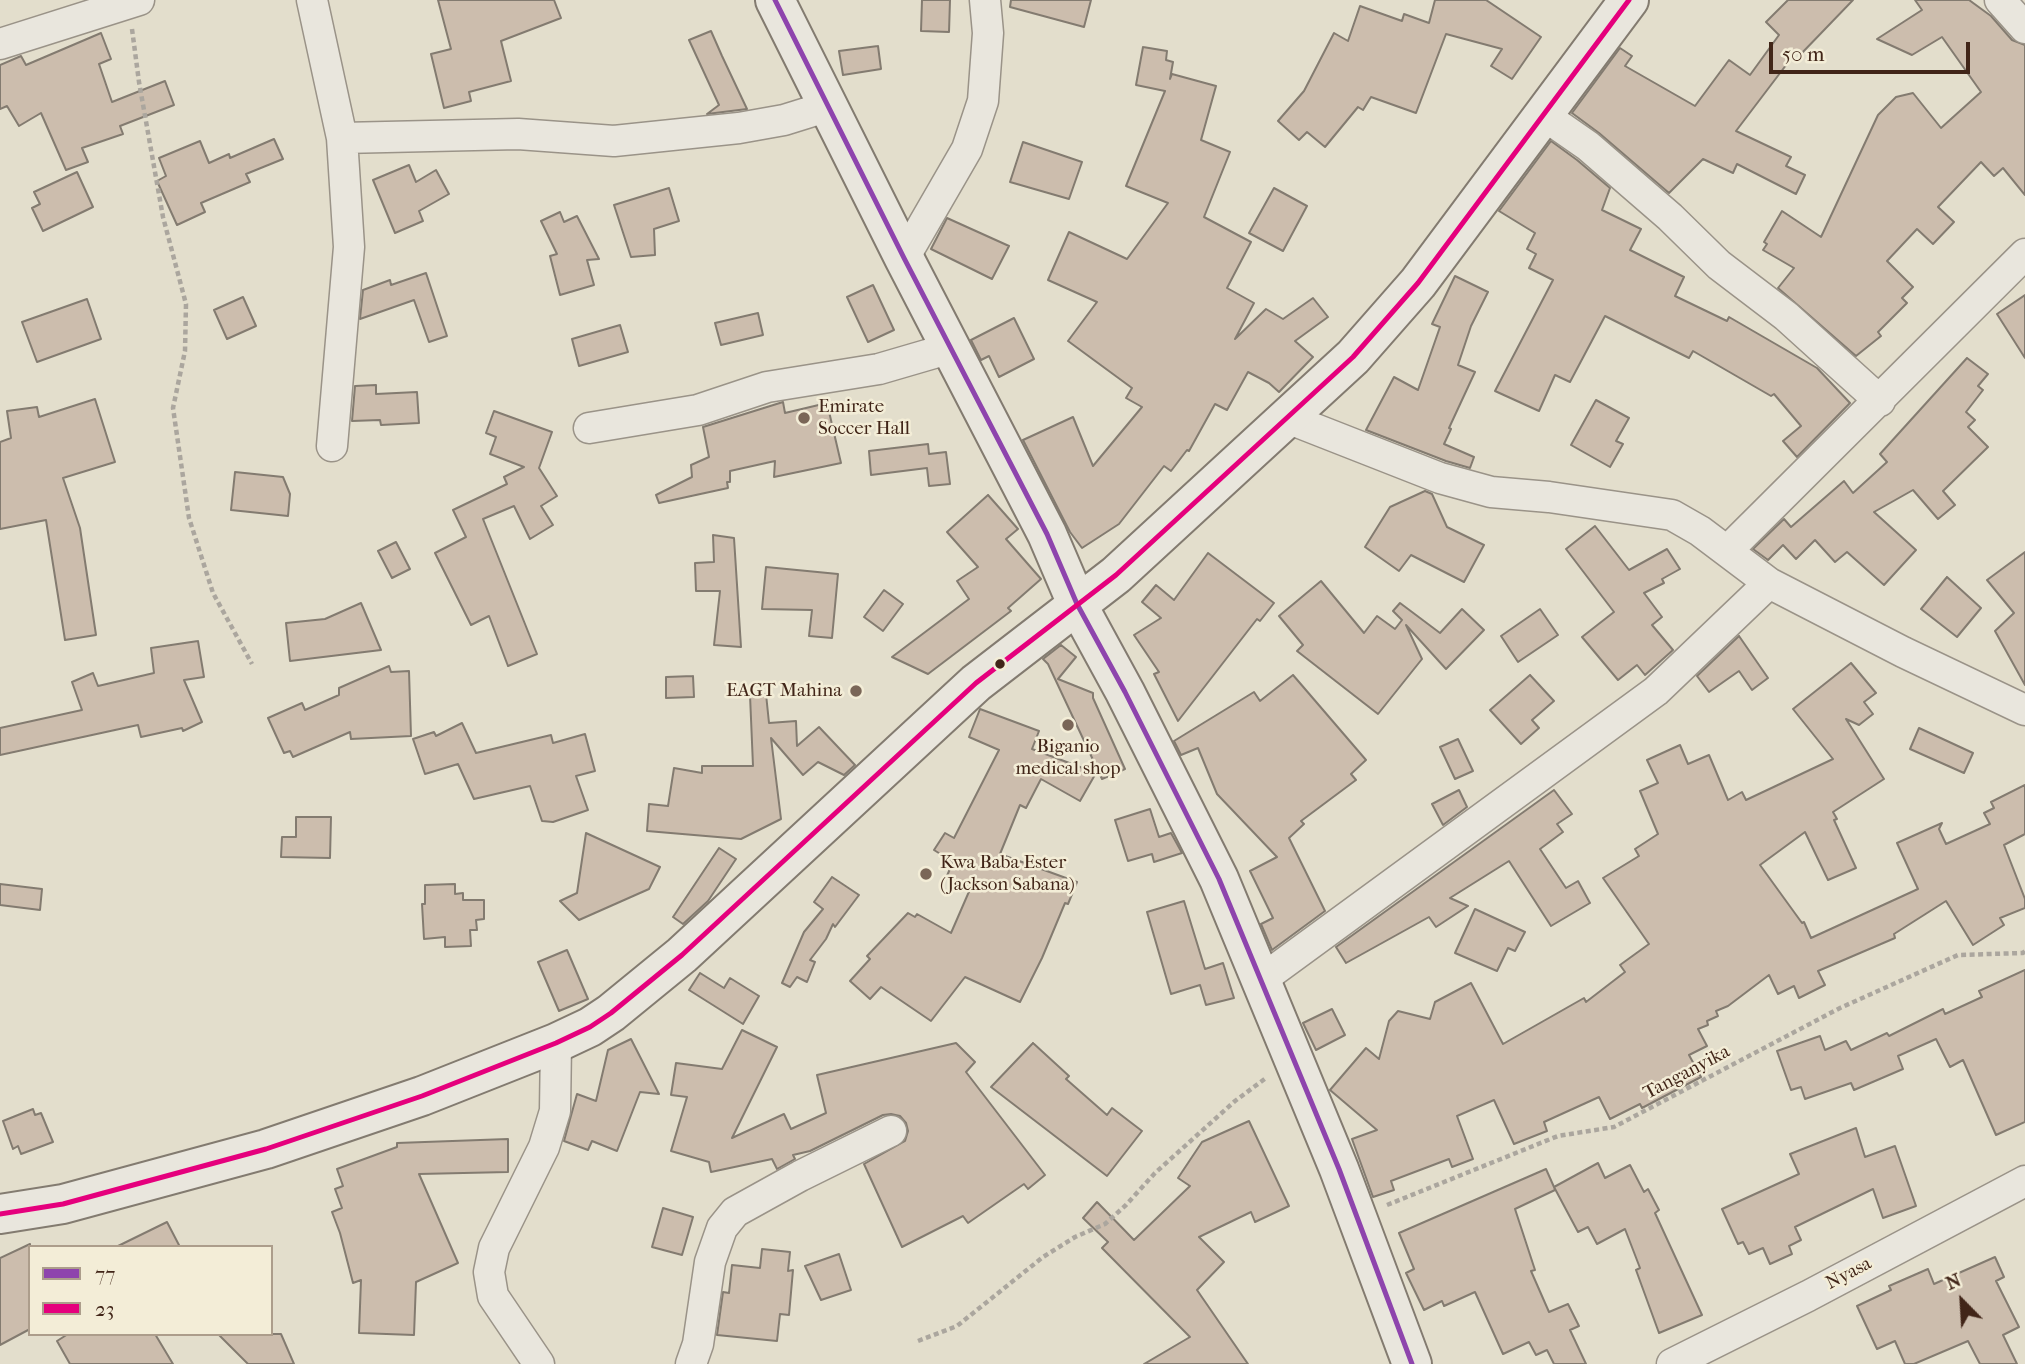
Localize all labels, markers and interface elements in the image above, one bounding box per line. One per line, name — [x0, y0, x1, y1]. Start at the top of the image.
scale bar — [1773, 28, 1974, 72]
text: 50 m — [1782, 42, 1825, 66]
place label: Emirate Soccer Hall — [818, 396, 910, 440]
marker: Emirate Soccer Hall — [796, 410, 812, 426]
unlabelled marker — [993, 657, 1007, 671]
place label: EAGT Mahina — [726, 680, 842, 702]
marker: EAGT Mahina — [848, 683, 864, 699]
marker: Biganio medical shop — [1060, 717, 1076, 733]
place label: Biganio medical shop — [1016, 736, 1120, 780]
place label: Kwa Baba Ester (Jackson Sabana) — [940, 852, 1075, 896]
marker: Kwa Baba Ester (Jackson Sabana) — [918, 866, 934, 882]
street label: Tanganyika — [1640, 1041, 1734, 1105]
legend — [28, 1245, 273, 1336]
street label: Nyasa — [1822, 1253, 1876, 1295]
text: 77 — [95, 1262, 115, 1286]
north arrow — [1927, 1266, 1997, 1336]
text: N — [1942, 1269, 1965, 1295]
text: 23 — [95, 1297, 114, 1321]

